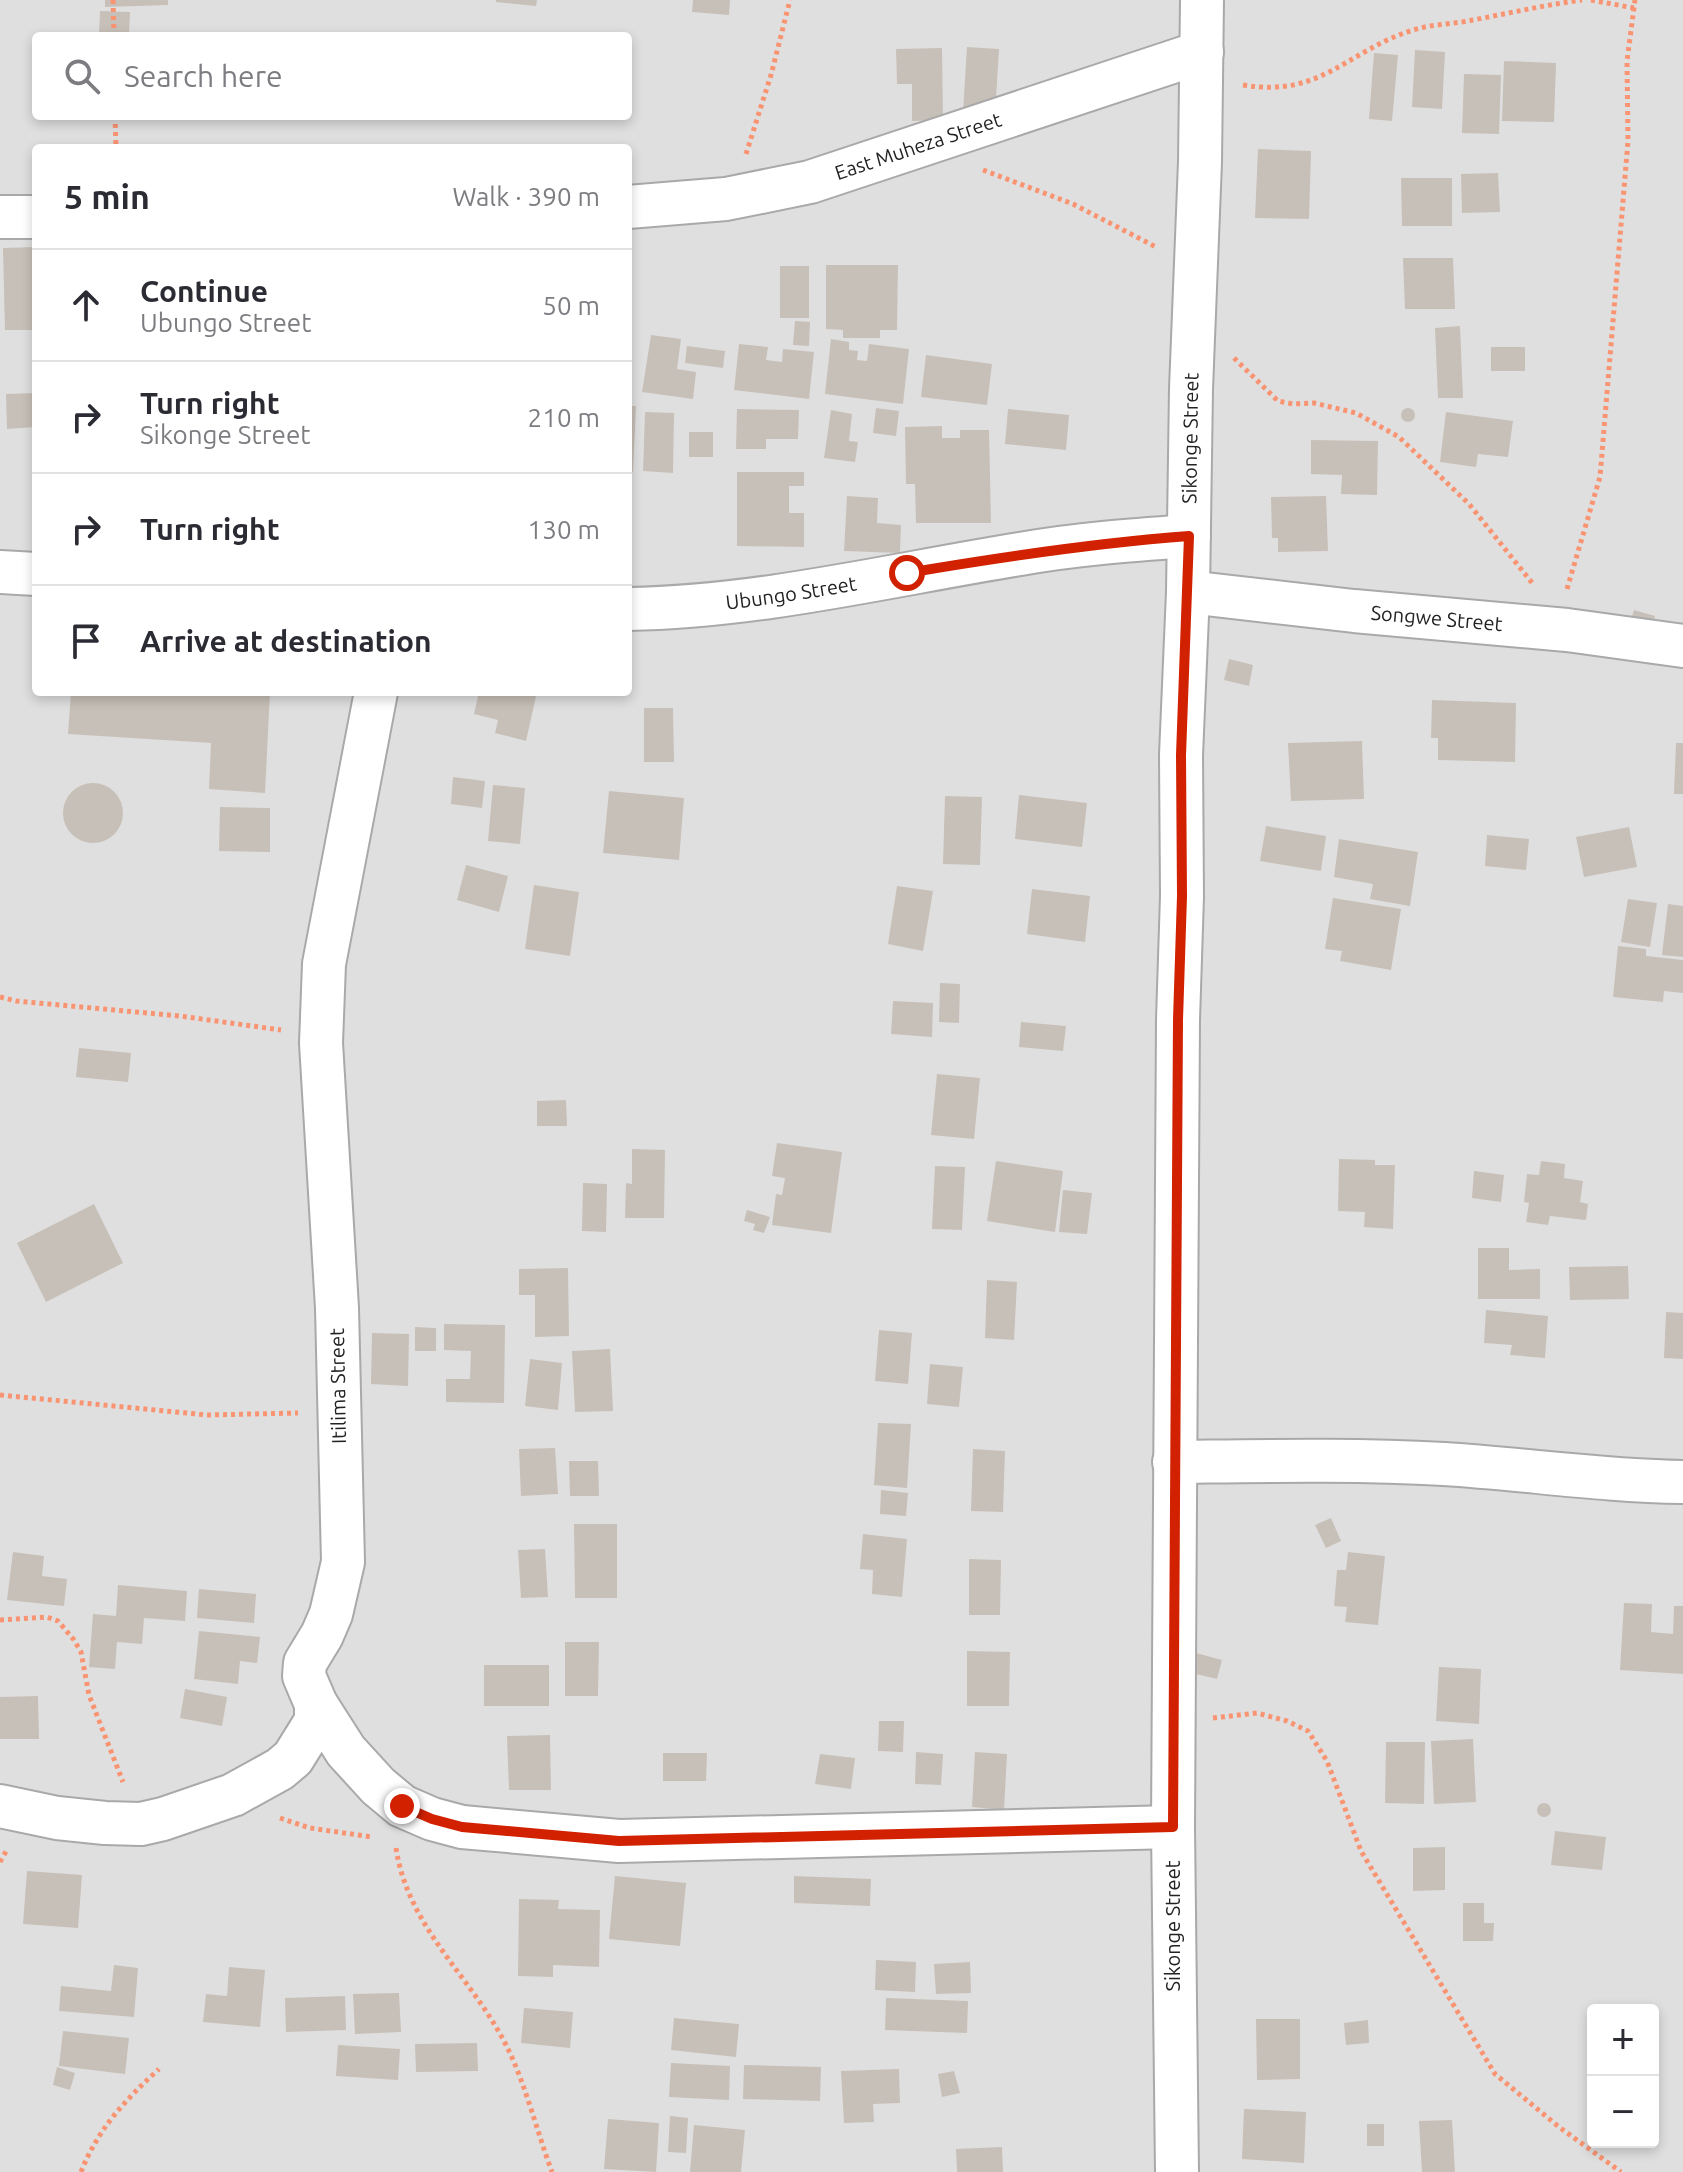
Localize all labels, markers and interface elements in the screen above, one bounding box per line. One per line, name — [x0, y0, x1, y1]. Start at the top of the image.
search box — [32, 32, 632, 120]
icon: search — [60, 54, 104, 98]
text: Search here — [124, 59, 283, 93]
street label: East Muheza Street — [832, 107, 1004, 184]
text: 5 min — [64, 177, 150, 215]
text: Walk · 390 m — [452, 182, 600, 211]
text: Continue — [140, 274, 268, 308]
icon: ahead — [64, 283, 108, 327]
text: 50 m — [542, 291, 600, 320]
text: Ubungo Street — [140, 308, 311, 337]
street label: Sikonge Street — [1177, 372, 1203, 504]
text: Turn right — [140, 386, 280, 420]
icon: right — [64, 395, 108, 439]
text: 210 m — [528, 403, 600, 432]
text: Sikonge Street — [140, 420, 310, 449]
icon: right — [64, 507, 108, 551]
text: Turn right — [140, 512, 280, 546]
text: 130 m — [528, 515, 600, 544]
route start — [889, 555, 925, 591]
street label: Ubungo Street — [724, 571, 858, 614]
street label: Songwe Street — [1370, 601, 1504, 635]
icon: arrive — [64, 619, 108, 663]
text: Arrive at destination — [140, 624, 432, 658]
street label: Itilima Street — [325, 1328, 350, 1444]
route end — [384, 1788, 420, 1824]
street label: Sikonge Street — [1161, 1860, 1184, 1992]
map controls — [1587, 2004, 1659, 2148]
button: + — [1587, 2004, 1659, 2076]
button: − — [1587, 2076, 1659, 2148]

